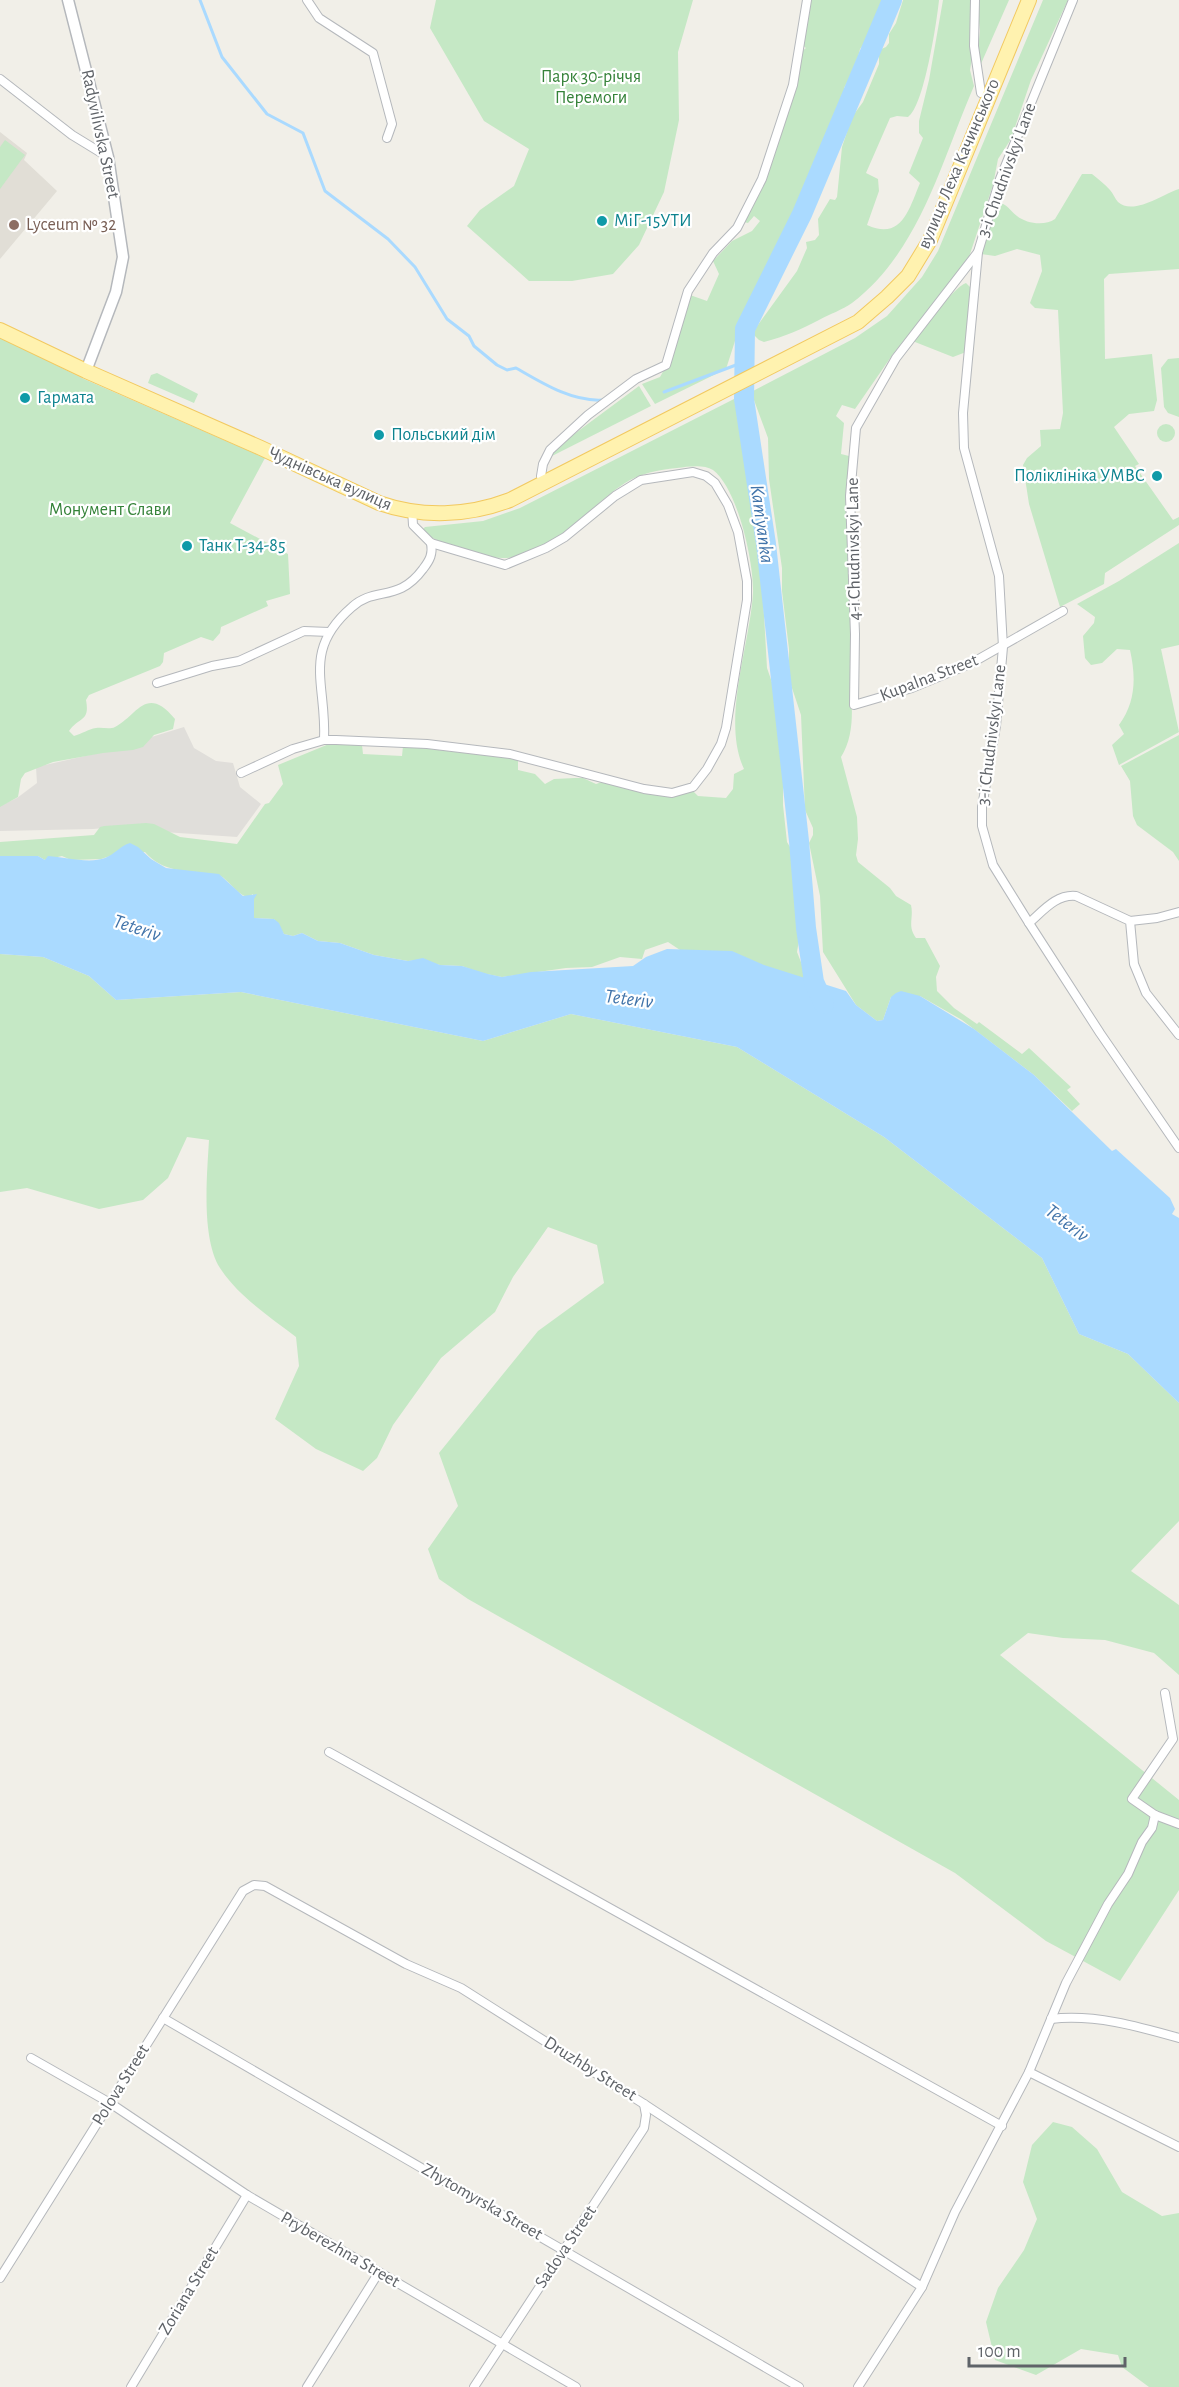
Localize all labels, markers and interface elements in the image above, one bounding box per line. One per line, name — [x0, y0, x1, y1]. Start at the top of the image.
street label: Radyvilivska Street — [78, 68, 123, 200]
park label: Парк 30-річчя Перемоги — [541, 68, 641, 107]
street label: вулиця Леха Качинського — [915, 76, 1003, 252]
street label: 3-i Chudnivskyi Lane — [974, 100, 1040, 240]
place label: МіГ-15УТИ — [614, 212, 692, 230]
marker: МіГ-15УТИ — [595, 214, 609, 228]
place label: Lyceum № 32 — [26, 216, 116, 234]
marker: Lyceum № 32 — [7, 218, 21, 232]
place label: Гармата — [37, 389, 94, 407]
marker: Гармата — [18, 391, 32, 405]
place label: Польський дім — [391, 426, 496, 444]
marker: Польський дім — [372, 428, 386, 442]
street label: Чуднівська вулиця — [266, 444, 394, 514]
place label: Поліклініка УМВС — [1014, 467, 1145, 485]
marker: Поліклініка УМВС — [1150, 469, 1164, 483]
street label: 4-i Chudnivskyi Lane — [844, 477, 864, 621]
water label: Kam'yanka — [747, 483, 777, 565]
park label: Монумент Слави — [49, 501, 171, 519]
place label: Танк Т-34-85 — [199, 537, 285, 555]
marker: Танк Т-34-85 — [180, 539, 194, 553]
street label: Kupalna Street — [877, 651, 981, 705]
street label: 3-i Chudnivskyi Lane — [974, 664, 1010, 806]
water label: Teteriv — [111, 911, 163, 945]
water label: Teteriv — [604, 986, 654, 1012]
water label: Teteriv — [1042, 1200, 1092, 1246]
street label: Druzhby Street — [541, 2033, 640, 2105]
street label: Polova Street — [89, 2041, 153, 2129]
street label: Zhytomyrska Street — [419, 2160, 546, 2244]
street label: Sadova Street — [532, 2202, 600, 2292]
street label: Pryberezhna Street — [277, 2209, 403, 2291]
street label: Zoriana Street — [156, 2244, 222, 2338]
scale bar — [969, 2330, 1125, 2368]
text: 100 m — [978, 2343, 1021, 2361]

